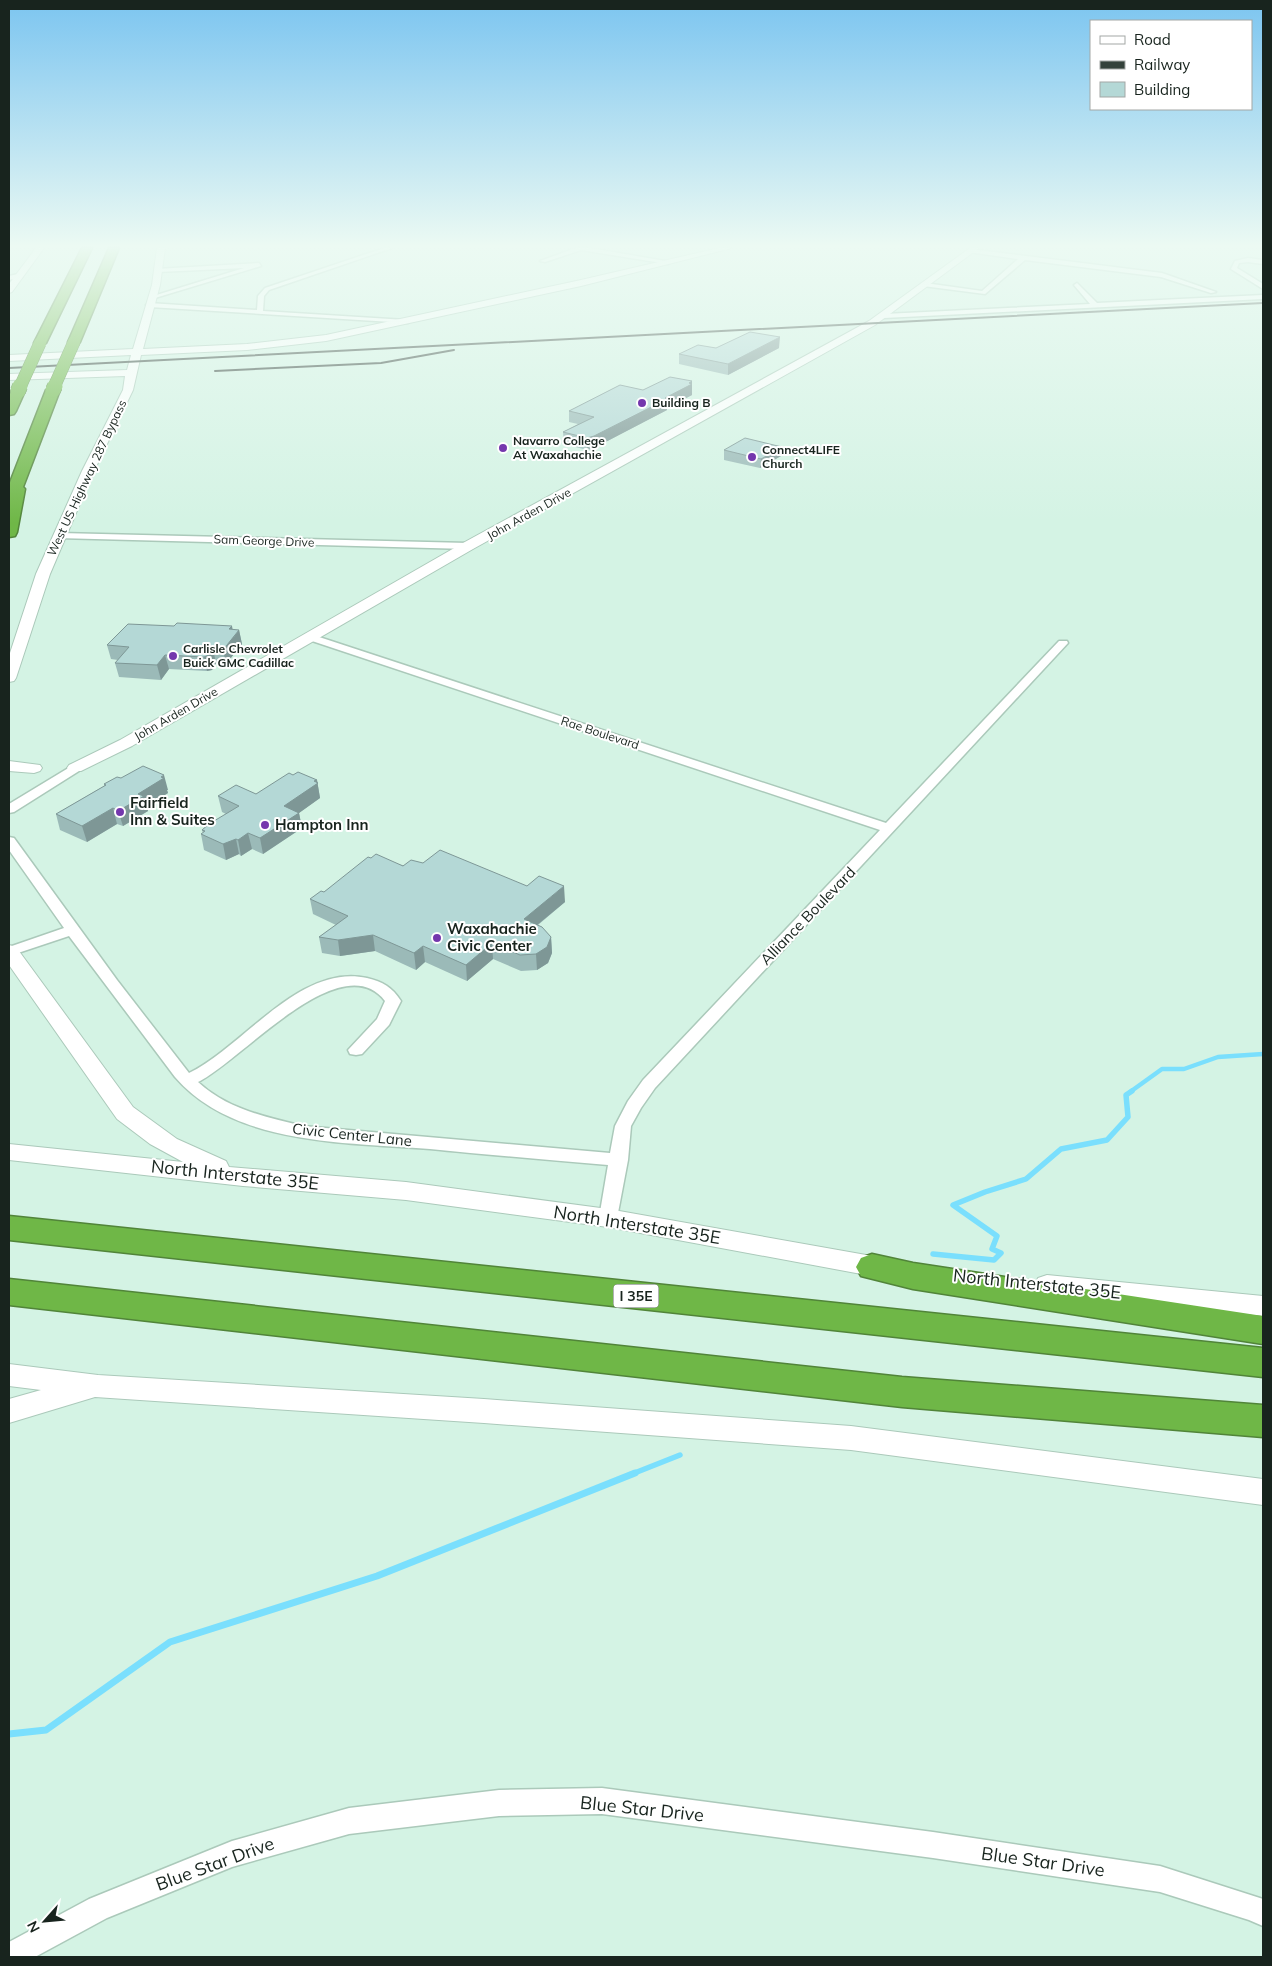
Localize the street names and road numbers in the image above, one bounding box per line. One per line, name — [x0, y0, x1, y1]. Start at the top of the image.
street label: West US Highway 287 Bypass — [44, 397, 129, 558]
street label: John Arden Drive — [484, 484, 573, 543]
street label: Sam George Drive — [213, 531, 315, 550]
street label: John Arden Drive — [131, 684, 220, 744]
street label: Rae Boulevard — [559, 713, 641, 752]
street label: Alliance Boulevard — [756, 863, 859, 969]
street label: Civic Center Lane — [291, 1119, 413, 1150]
street label: North Interstate 35E — [150, 1154, 320, 1195]
street label: North Interstate 35E — [552, 1200, 722, 1249]
street label: North Interstate 35E — [952, 1263, 1122, 1304]
road number: I 35E — [614, 1284, 658, 1308]
street label: Blue Star Drive — [579, 1791, 705, 1826]
street label: Blue Star Drive — [152, 1831, 277, 1896]
street label: Blue Star Drive — [980, 1841, 1106, 1882]

